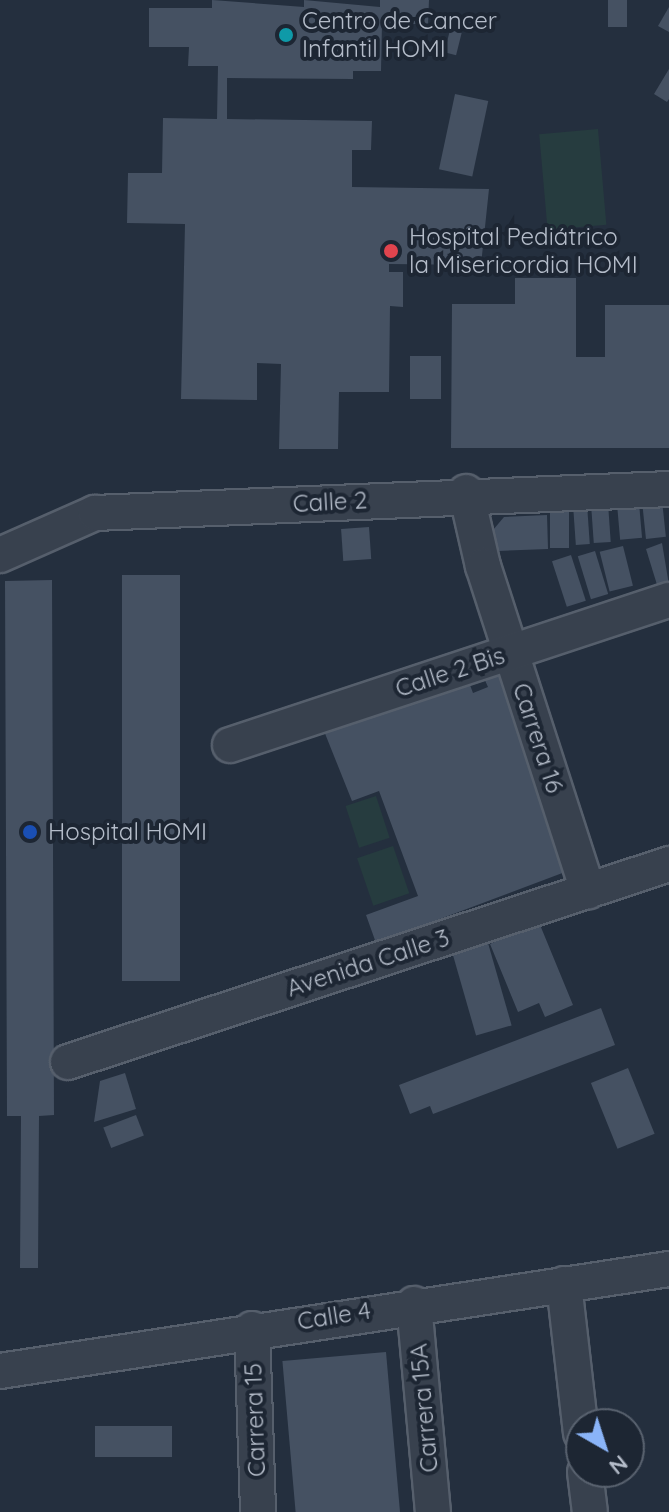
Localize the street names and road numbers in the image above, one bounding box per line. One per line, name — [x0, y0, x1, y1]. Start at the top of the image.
street label: Calle 2 — [292, 486, 368, 518]
street label: Calle 2 Bis — [392, 641, 508, 703]
street label: Carrera 16 — [507, 680, 569, 796]
street label: Avenida Calle 3 — [283, 923, 453, 1003]
street label: Calle 4 — [295, 1296, 373, 1336]
street label: Carrera 15A — [404, 1342, 444, 1474]
street label: Carrera 15 — [239, 1363, 271, 1477]

